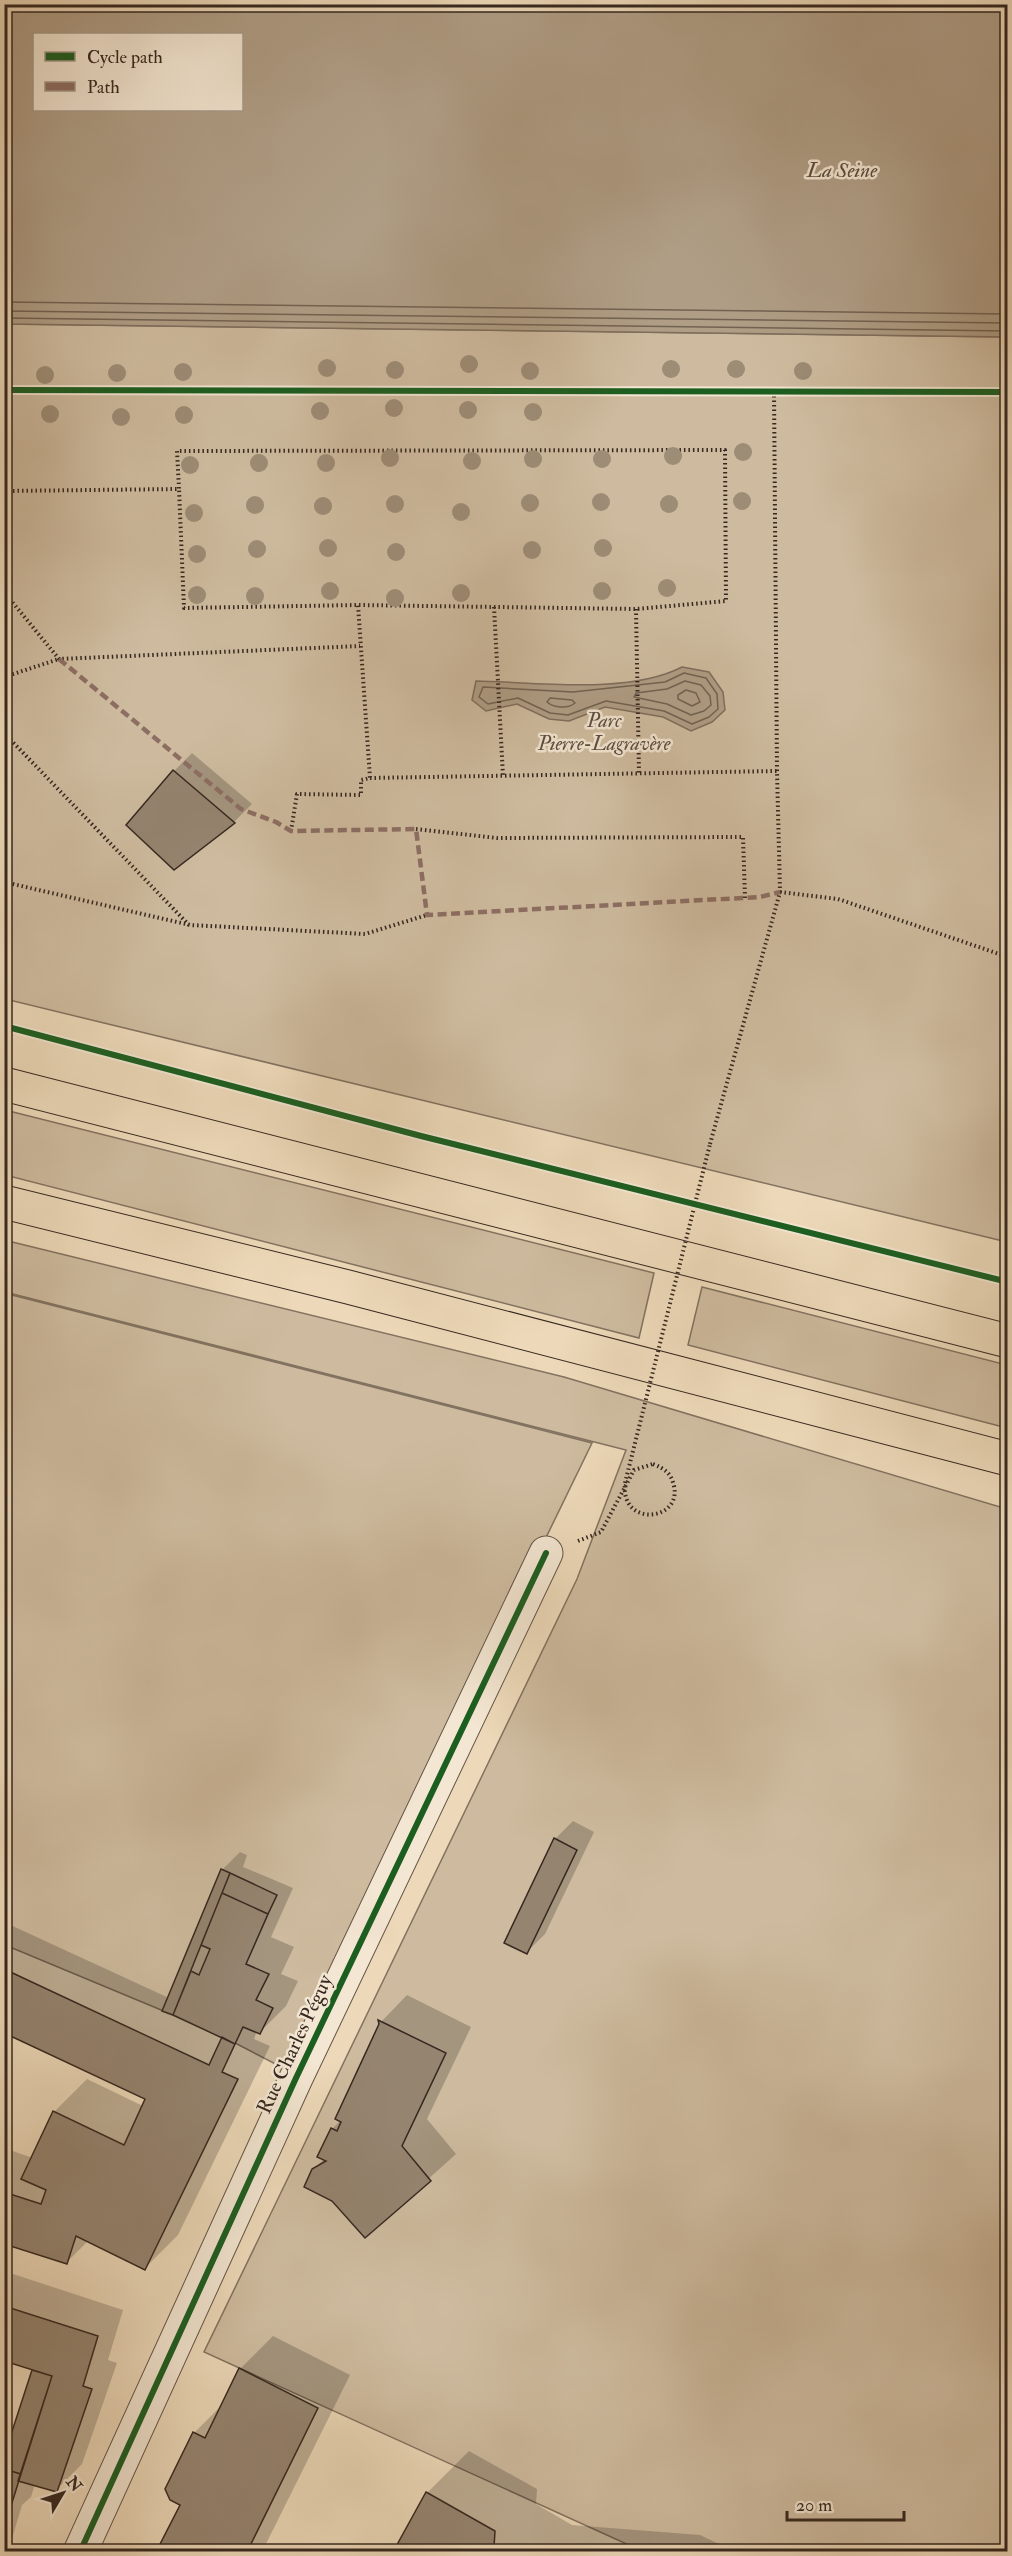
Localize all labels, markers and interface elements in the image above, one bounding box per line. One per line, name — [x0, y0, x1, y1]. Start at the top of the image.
legend — [33, 33, 243, 111]
text: Cycle path — [87, 46, 163, 69]
text: Path — [87, 76, 120, 99]
water label: La Seine — [806, 157, 878, 184]
park label: Parc Pierre-Lagravère — [537, 708, 671, 756]
street label: Rue Charles Péguy — [251, 1969, 338, 2118]
north arrow — [33, 2463, 93, 2523]
text: N — [61, 2472, 87, 2497]
scale bar — [787, 2484, 904, 2522]
text: 20 m — [796, 2494, 832, 2517]

